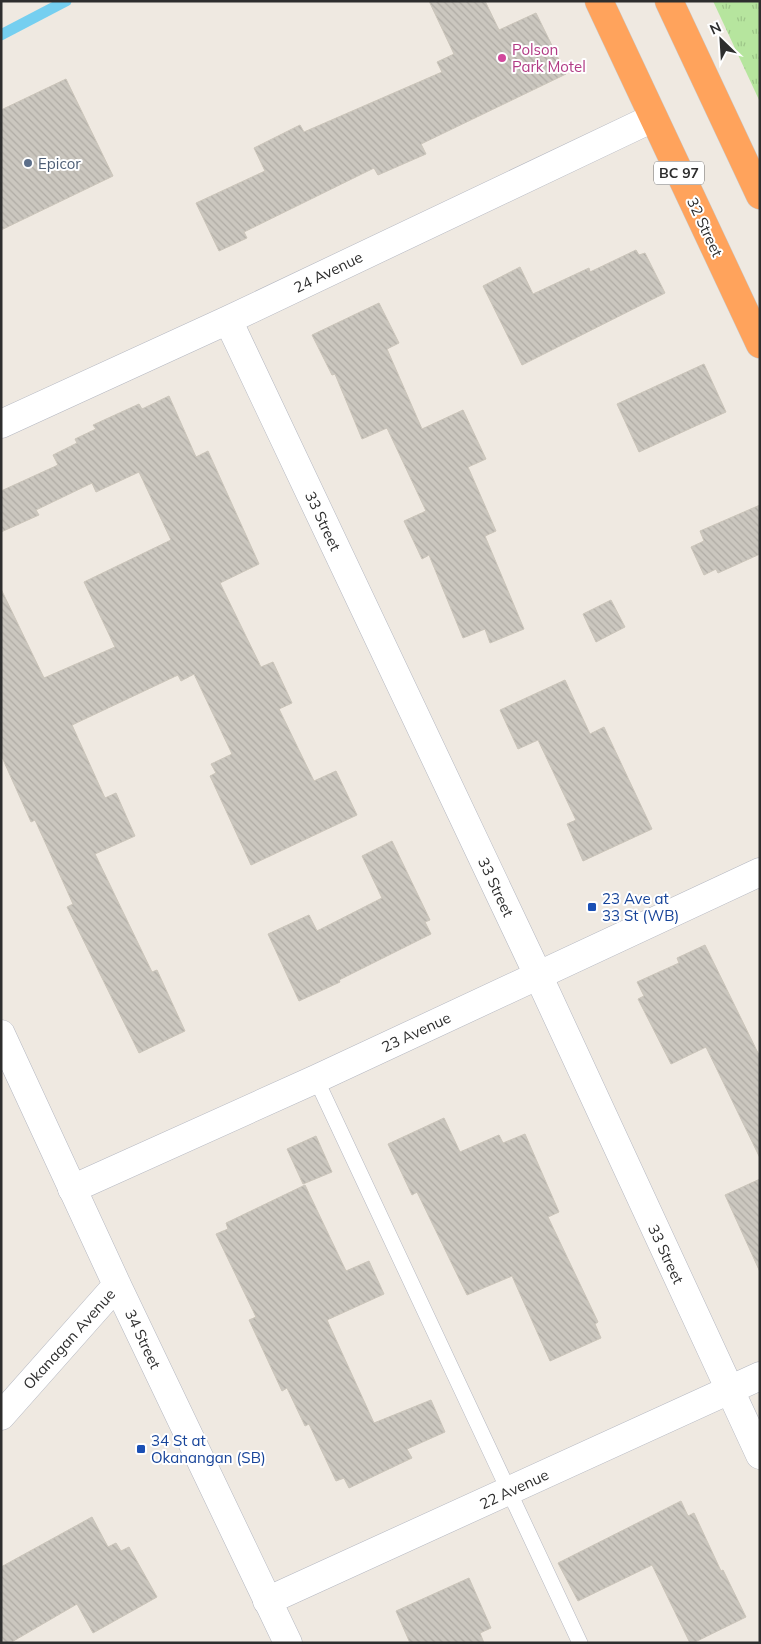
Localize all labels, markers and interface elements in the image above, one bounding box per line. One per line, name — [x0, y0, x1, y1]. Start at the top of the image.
north arrow — [696, 15, 746, 65]
text: N — [707, 18, 724, 39]
place label: Polson Park Motel — [512, 40, 586, 76]
marker: Polson Park Motel — [496, 52, 508, 64]
place label: Epicor — [38, 154, 81, 173]
marker: Epicor — [22, 157, 34, 169]
road number: BC 97 — [654, 162, 704, 184]
street label: 32 Street — [683, 194, 727, 260]
street label: 24 Avenue — [291, 247, 365, 297]
street label: 33 Street — [301, 488, 345, 554]
street label: 33 Street — [474, 854, 518, 920]
place label: 23 Ave at 33 St (WB) — [602, 889, 679, 925]
marker: 23 Ave at 33 St (WB) — [586, 901, 598, 913]
street label: 23 Avenue — [378, 1008, 454, 1056]
street label: 33 Street — [644, 1221, 688, 1287]
street label: Okanagan Avenue — [19, 1285, 119, 1393]
street label: 34 Street — [121, 1306, 165, 1372]
place label: 34 St at Okanangan (SB) — [151, 1431, 266, 1467]
marker: 34 St at Okanangan (SB) — [135, 1443, 147, 1455]
street label: 22 Avenue — [476, 1465, 552, 1513]

